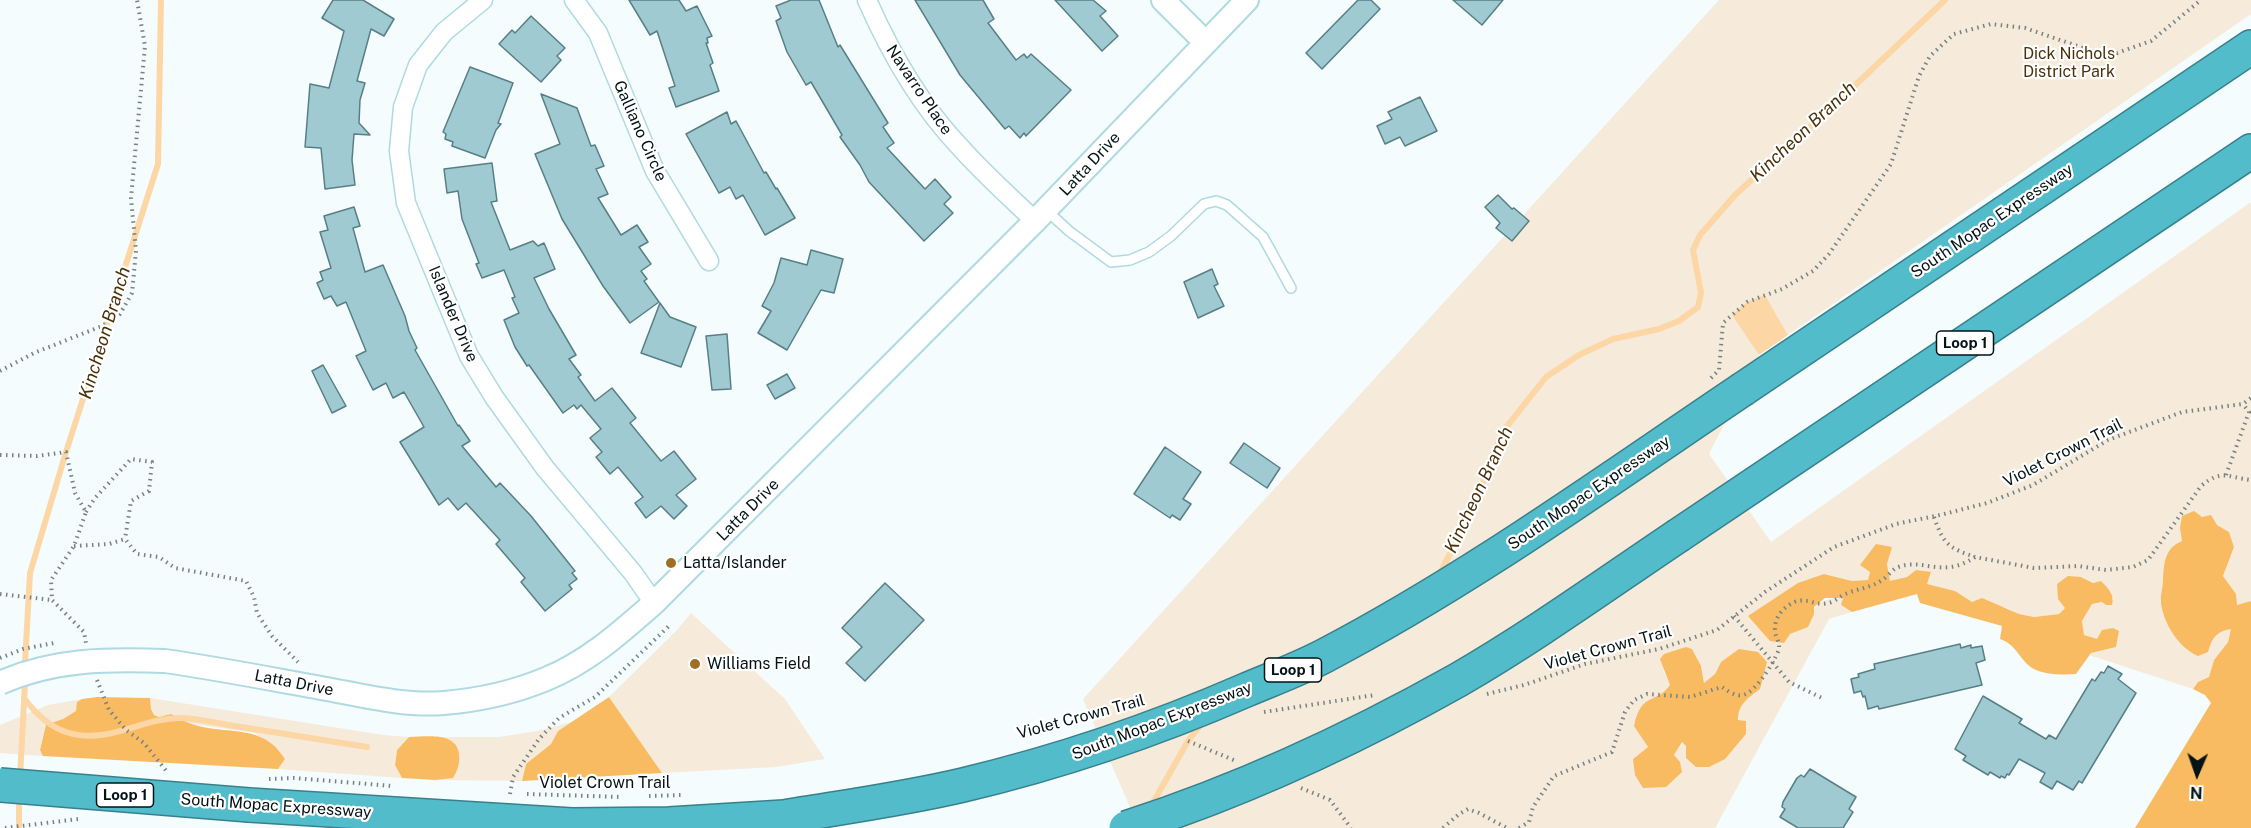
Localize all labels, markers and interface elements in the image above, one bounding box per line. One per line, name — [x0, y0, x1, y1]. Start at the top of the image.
street label: Navarro Place — [882, 41, 956, 139]
park label: Dick Nichols District Park — [2023, 44, 2115, 82]
water label: Kincheon Branch — [1746, 77, 1860, 187]
street label: Galliano Circle — [609, 78, 671, 184]
street label: Latta Drive — [1056, 128, 1124, 200]
street label: South Mopac Expressway — [1907, 160, 2077, 282]
street label: Islander Drive — [424, 263, 482, 365]
water label: Kincheon Branch — [75, 264, 135, 402]
road number: Loop 1 — [1936, 331, 1994, 355]
street label: Violet Crown Trail — [2000, 415, 2126, 491]
water label: Kincheon Branch — [1440, 423, 1518, 557]
street label: South Mopac Expressway — [1504, 432, 1674, 554]
street label: Latta Drive — [713, 475, 783, 545]
place label: Latta/Islander — [683, 553, 787, 573]
marker: Latta/Islander — [664, 556, 678, 570]
street label: Violet Crown Trail — [1542, 622, 1674, 674]
place label: Williams Field — [707, 654, 811, 674]
marker: Williams Field — [688, 657, 702, 671]
road number: Loop 1 — [1264, 658, 1322, 682]
street label: Latta Drive — [253, 666, 335, 700]
street label: South Mopac Expressway — [1069, 678, 1255, 764]
street label: Violet Crown Trail — [1015, 691, 1147, 743]
north arrow — [2167, 744, 2227, 804]
street label: Violet Crown Trail — [539, 773, 671, 793]
road number: Loop 1 — [96, 783, 154, 807]
text: N — [2190, 783, 2203, 802]
street label: South Mopac Expressway — [180, 790, 372, 822]

